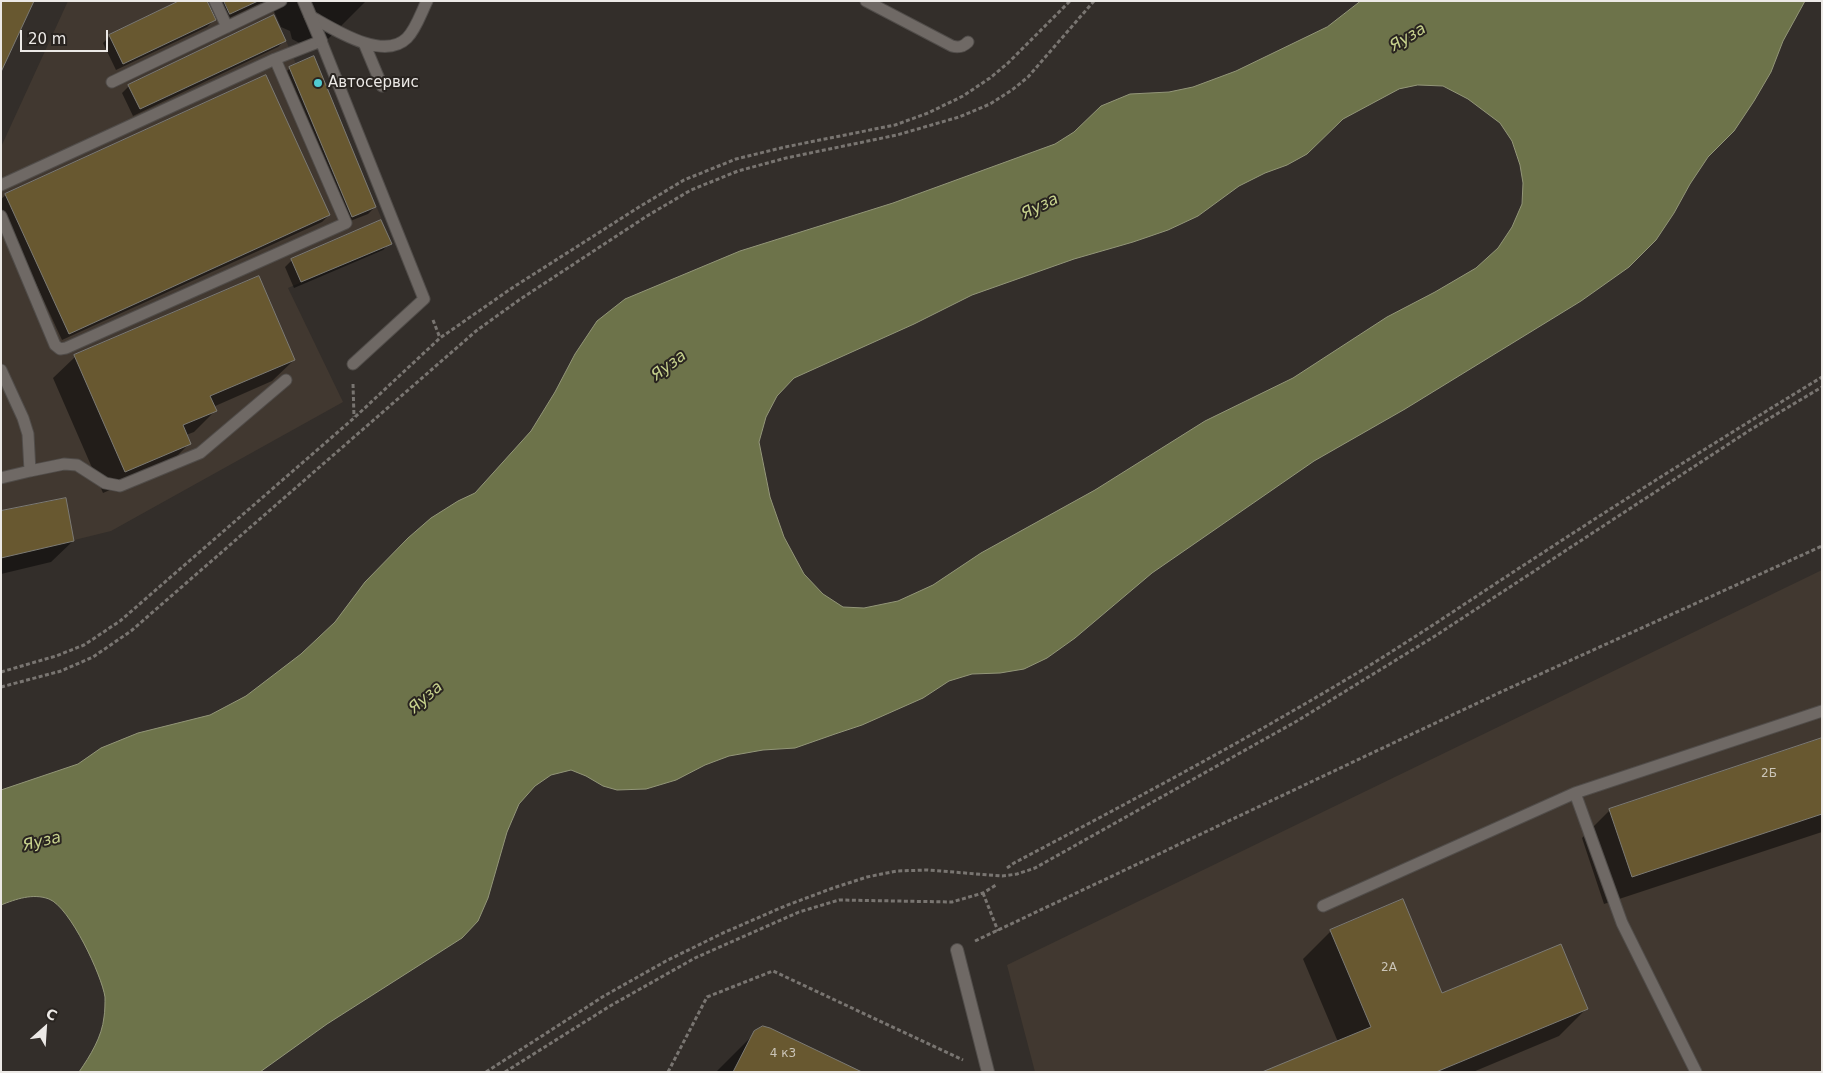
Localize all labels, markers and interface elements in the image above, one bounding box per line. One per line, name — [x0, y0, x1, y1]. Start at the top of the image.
scale bar — [22, 20, 110, 52]
water label: Яуза — [1386, 20, 1430, 56]
text: 20 m — [28, 30, 66, 48]
place label: Автосервис — [328, 74, 419, 92]
marker: Автосервис — [312, 77, 324, 89]
water label: Яуза — [1018, 190, 1062, 224]
water label: Яуза — [648, 347, 690, 385]
water label: Яуза — [405, 678, 447, 718]
house number: 2Б — [1761, 767, 1777, 781]
water label: Яуза — [21, 828, 63, 856]
house number: 2А — [1381, 961, 1397, 975]
north arrow — [20, 1003, 70, 1053]
text: С — [43, 1005, 60, 1024]
house number: 4 к3 — [770, 1047, 796, 1061]

